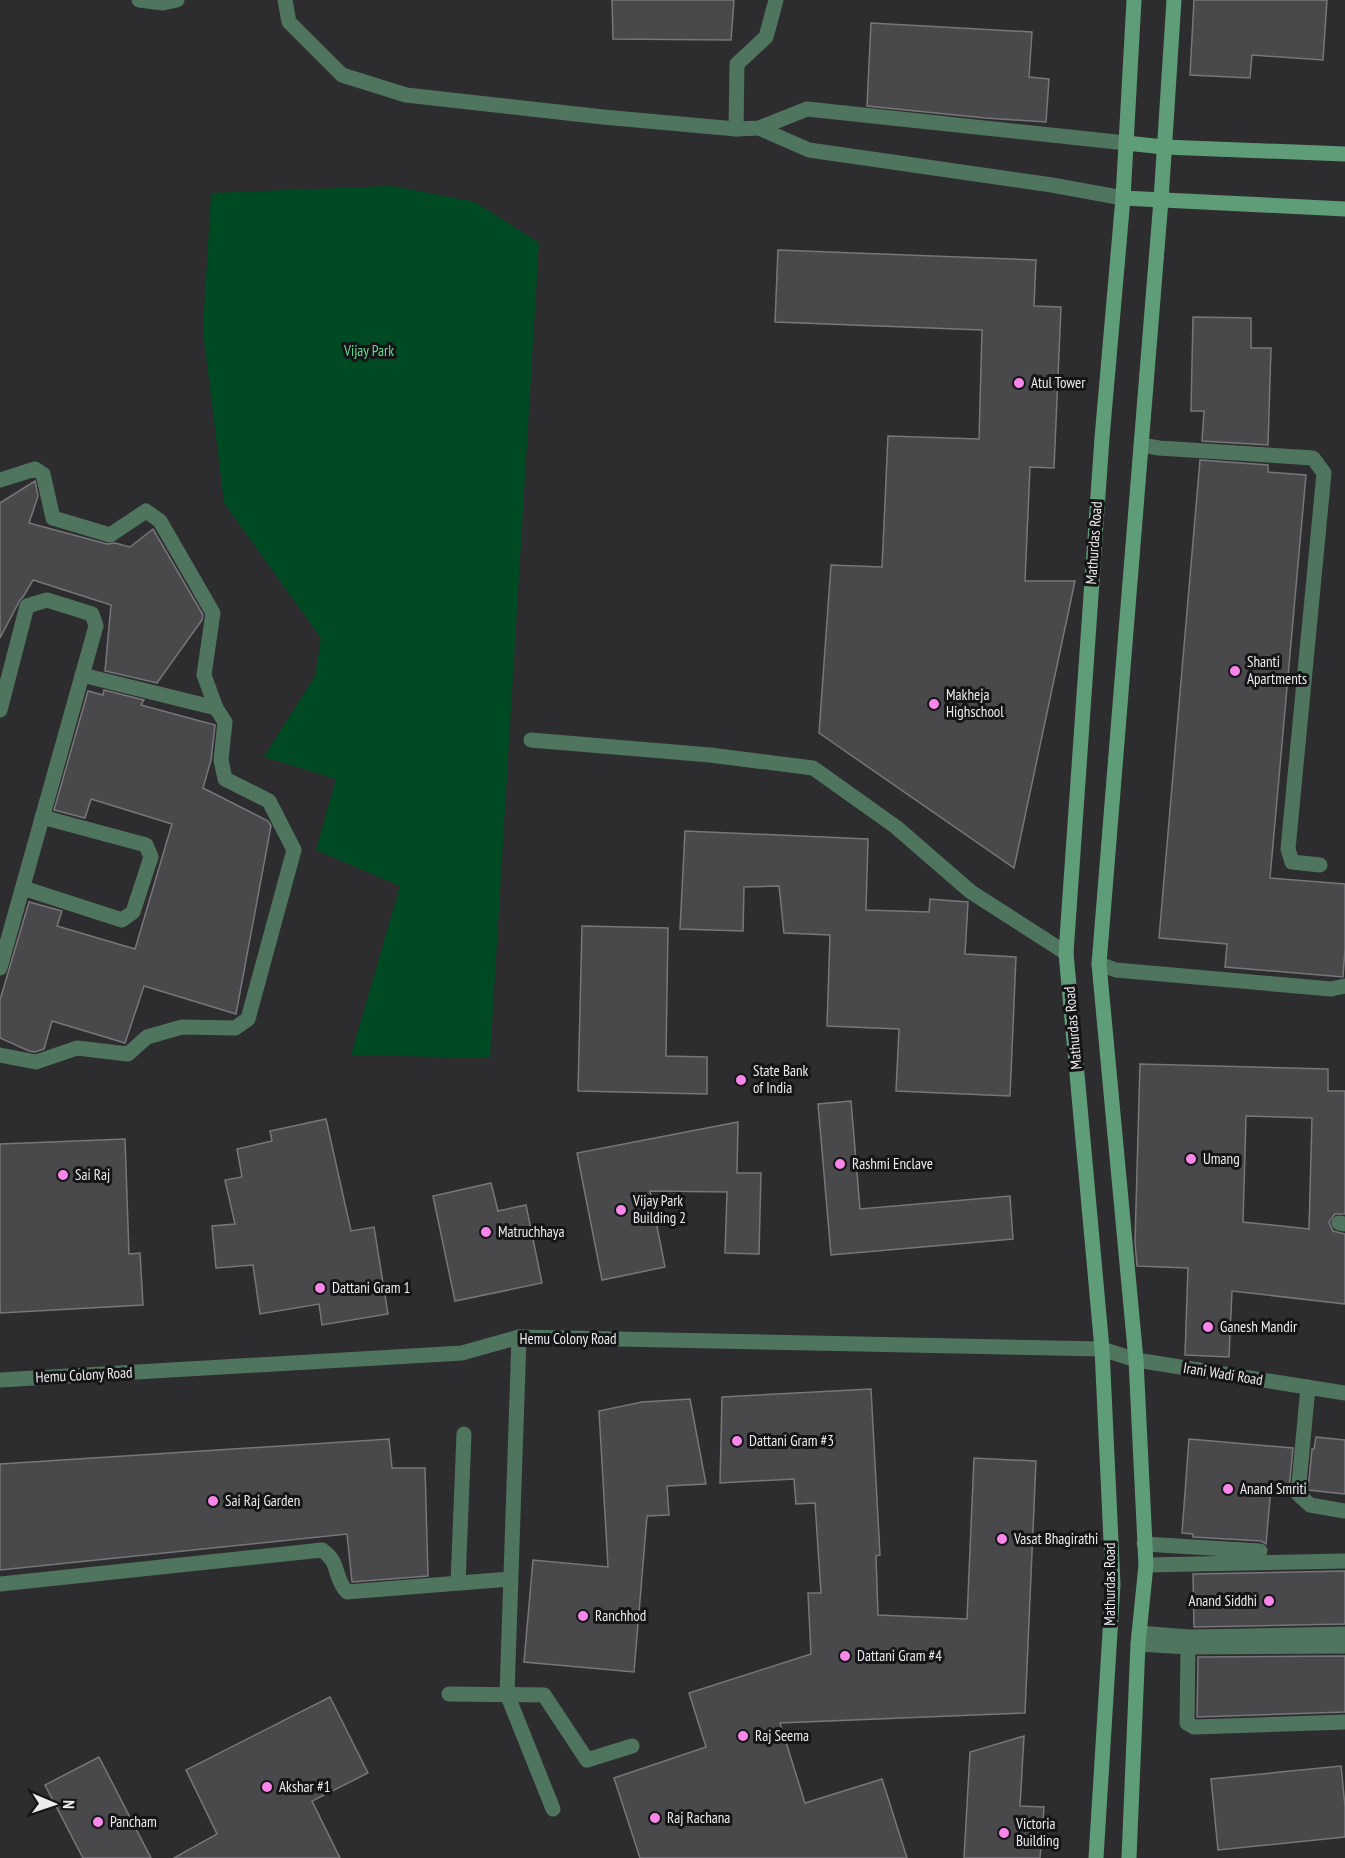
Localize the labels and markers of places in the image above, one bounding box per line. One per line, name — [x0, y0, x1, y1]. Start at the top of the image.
place label: Atul Tower — [1031, 373, 1086, 392]
marker: Atul Tower — [1012, 376, 1026, 390]
place label: Shanti Apartments — [1247, 652, 1307, 688]
marker: Shanti Apartments — [1228, 664, 1242, 678]
place label: Makheja Highschool — [946, 685, 1004, 721]
marker: Makheja Highschool — [927, 697, 941, 711]
place label: State Bank of India — [753, 1061, 809, 1097]
marker: State Bank of India — [734, 1073, 748, 1087]
place label: Umang — [1203, 1149, 1240, 1168]
marker: Umang — [1184, 1152, 1198, 1166]
place label: Rashmi Enclave — [852, 1154, 933, 1173]
marker: Rashmi Enclave — [833, 1157, 847, 1171]
place label: Sai Raj — [75, 1165, 110, 1184]
marker: Sai Raj — [56, 1168, 70, 1182]
place label: Vijay Park Building 2 — [632, 1191, 686, 1227]
marker: Vijay Park Building 2 — [614, 1203, 628, 1217]
place label: Matruchhaya — [498, 1222, 564, 1241]
marker: Matruchhaya — [479, 1225, 493, 1239]
place label: Dattani Gram 1 — [332, 1278, 410, 1297]
marker: Dattani Gram 1 — [313, 1281, 327, 1295]
place label: Ganesh Mandir — [1220, 1317, 1298, 1336]
marker: Ganesh Mandir — [1201, 1320, 1215, 1334]
place label: Dattani Gram #3 — [749, 1431, 834, 1450]
marker: Dattani Gram #3 — [730, 1434, 744, 1448]
place label: Anand Smriti — [1240, 1479, 1307, 1498]
marker: Anand Smriti — [1221, 1482, 1235, 1496]
place label: Sai Raj Garden — [225, 1491, 300, 1510]
marker: Sai Raj Garden — [206, 1494, 220, 1508]
place label: Vasat Bhagirathi — [1013, 1529, 1098, 1548]
marker: Vasat Bhagirathi — [995, 1532, 1009, 1546]
place label: Anand Siddhi — [1189, 1591, 1257, 1610]
marker: Anand Siddhi — [1262, 1594, 1276, 1608]
place label: Ranchhod — [595, 1606, 646, 1625]
marker: Ranchhod — [576, 1609, 590, 1623]
place label: Dattani Gram #4 — [857, 1646, 942, 1665]
marker: Dattani Gram #4 — [838, 1649, 852, 1663]
place label: Raj Seema — [755, 1726, 809, 1745]
marker: Raj Seema — [736, 1729, 750, 1743]
place label: Akshar #1 — [279, 1777, 330, 1796]
marker: Akshar #1 — [260, 1780, 274, 1794]
place label: Raj Rachana — [667, 1808, 730, 1827]
marker: Raj Rachana — [648, 1811, 662, 1825]
place label: Pancham — [110, 1812, 157, 1831]
place label: Victoria Building — [1015, 1814, 1059, 1850]
marker: Pancham — [91, 1815, 105, 1829]
marker: Victoria Building — [997, 1826, 1011, 1840]

